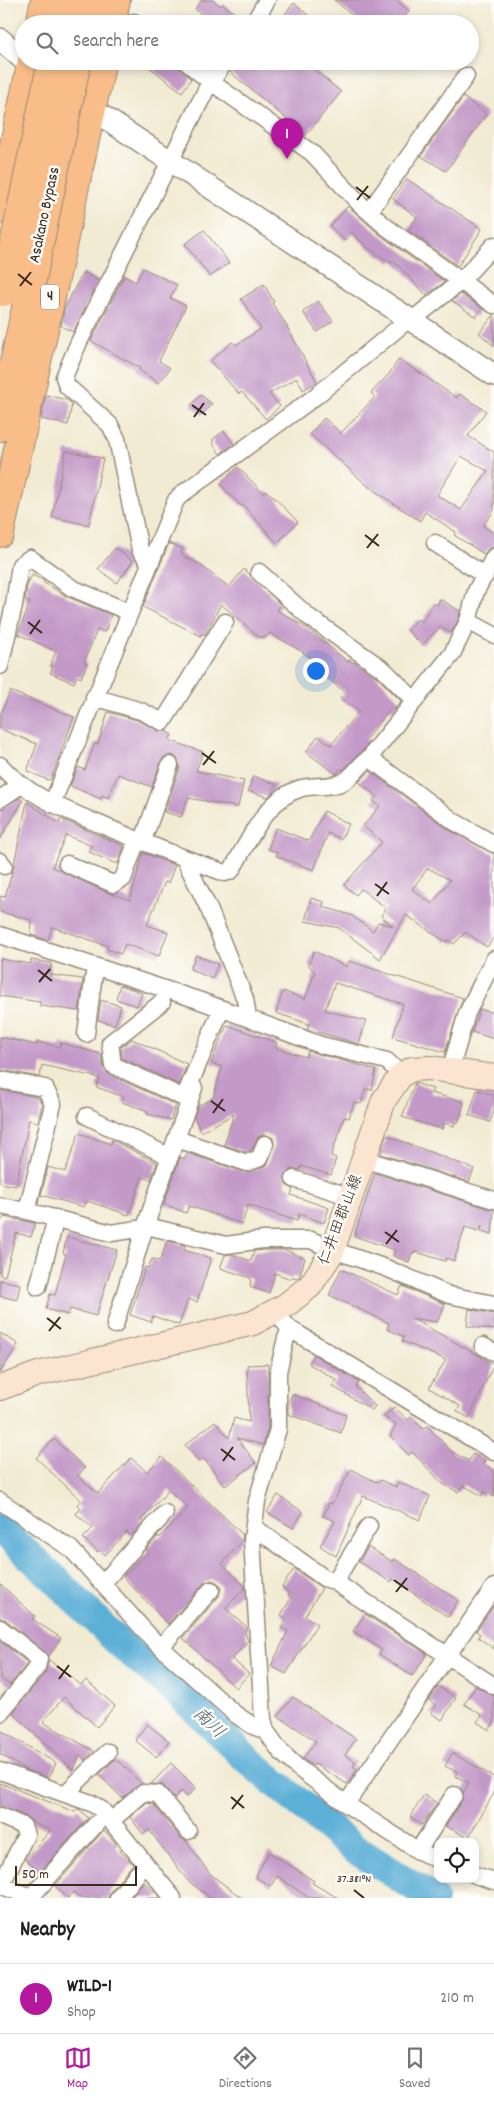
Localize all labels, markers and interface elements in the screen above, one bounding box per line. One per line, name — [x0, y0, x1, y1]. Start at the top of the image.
search box — [15, 15, 479, 70]
icon: search — [33, 29, 61, 57]
text: Search here — [73, 29, 159, 56]
pin: 1 — [271, 118, 303, 159]
street label: Asakano Bypass — [24, 165, 66, 265]
road number: 4 — [41, 284, 59, 310]
your location — [303, 658, 329, 684]
street label: 仁井田郡山線 — [313, 1171, 369, 1269]
water label: 南川 — [186, 1703, 230, 1745]
map controls — [434, 1838, 479, 1883]
button: locate — [434, 1838, 479, 1883]
scale bar — [15, 1863, 138, 1886]
text: 50 m — [22, 1865, 49, 1885]
text: 37.381°N — [337, 1871, 371, 1888]
text: Nearby — [20, 1916, 75, 1946]
text: WILD-1 — [67, 1974, 112, 2001]
text: 1 — [34, 1987, 38, 2010]
text: 210 m — [440, 1987, 474, 2010]
text: Shop — [67, 2001, 96, 2024]
tab: Map — [64, 2044, 92, 2094]
tab: Directions — [219, 2044, 272, 2094]
tab: Saved — [399, 2044, 430, 2094]

